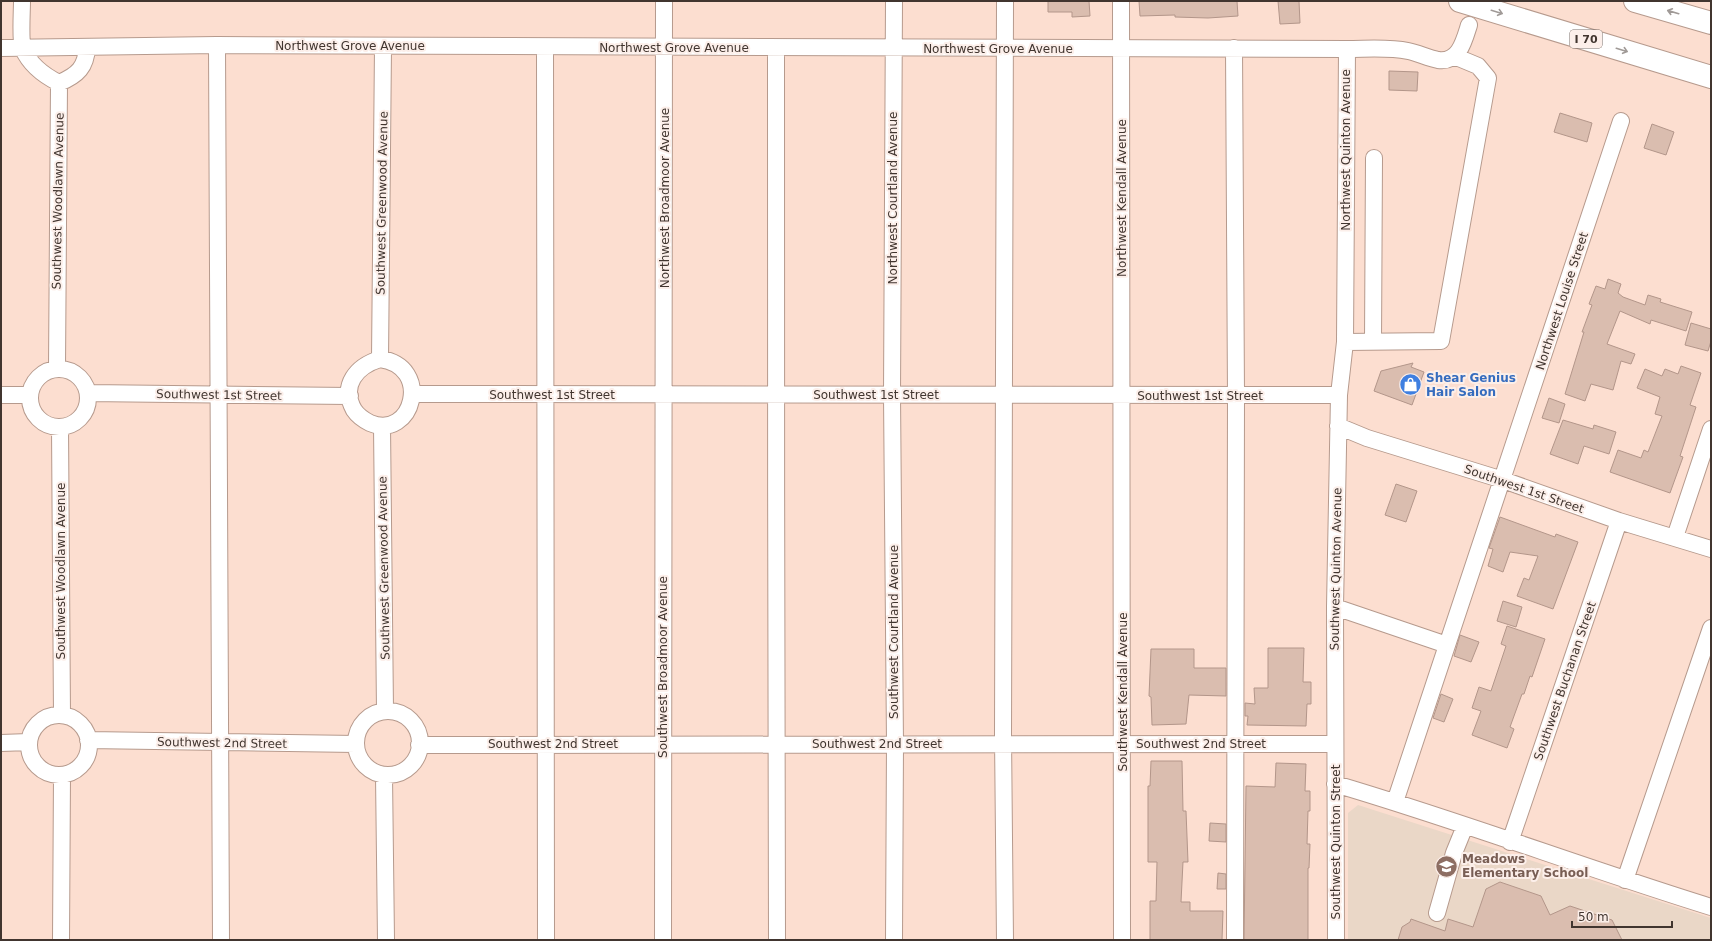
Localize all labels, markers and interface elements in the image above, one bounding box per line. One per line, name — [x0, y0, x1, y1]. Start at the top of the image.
one-way arrow — [1667, 8, 1680, 15]
one-way arrow — [1491, 9, 1504, 16]
road number: I 70 — [1570, 30, 1602, 48]
street label: Northwest Grove Avenue — [275, 39, 425, 53]
street label: Northwest Grove Avenue — [599, 41, 749, 55]
street label: Northwest Grove Avenue — [923, 42, 1073, 56]
one-way arrow — [1615, 47, 1628, 54]
street label: Northwest Quinton Avenue — [1339, 69, 1353, 231]
street label: Northwest Broadmoor Avenue — [658, 108, 672, 288]
street label: Southwest Greenwood Avenue — [373, 111, 391, 295]
street label: Southwest Woodlawn Avenue — [49, 112, 67, 290]
street label: Northwest Courtland Avenue — [886, 112, 900, 284]
street label: Northwest Kendall Avenue — [1115, 119, 1129, 277]
street label: Northwest Louise Street — [1533, 230, 1591, 372]
place label: Shear Genius Hair Salon — [1426, 371, 1516, 399]
shop icon: Shear Genius Hair Salon — [1398, 372, 1424, 398]
street label: Southwest 1st Street — [156, 387, 282, 403]
street label: Southwest 1st Street — [489, 388, 615, 402]
street label: Southwest 1st Street — [813, 388, 939, 402]
street label: Southwest 1st Street — [1137, 389, 1263, 403]
street label: Southwest 1st Street — [1462, 462, 1586, 516]
street label: Southwest Greenwood Avenue — [375, 476, 393, 660]
street label: Southwest Woodlawn Avenue — [54, 483, 68, 659]
street label: Southwest Quinton Avenue — [1328, 487, 1344, 651]
street label: Southwest Courtland Avenue — [887, 545, 901, 719]
street label: Southwest Broadmoor Avenue — [656, 576, 670, 758]
street label: Southwest Buchanan Street — [1531, 599, 1599, 762]
street label: Southwest Kendall Avenue — [1116, 612, 1130, 772]
street label: Southwest 2nd Street — [157, 735, 287, 751]
street label: Southwest 2nd Street — [488, 737, 618, 751]
street label: Southwest 2nd Street — [812, 737, 942, 751]
street label: Southwest 2nd Street — [1136, 737, 1266, 751]
street label: Southwest Quinton Street — [1329, 764, 1343, 919]
place label: Meadows Elementary School — [1462, 852, 1588, 880]
school or university icon: Meadows Elementary School — [1434, 853, 1460, 879]
scale bar — [1572, 903, 1672, 929]
text: 50 m — [1578, 910, 1609, 924]

